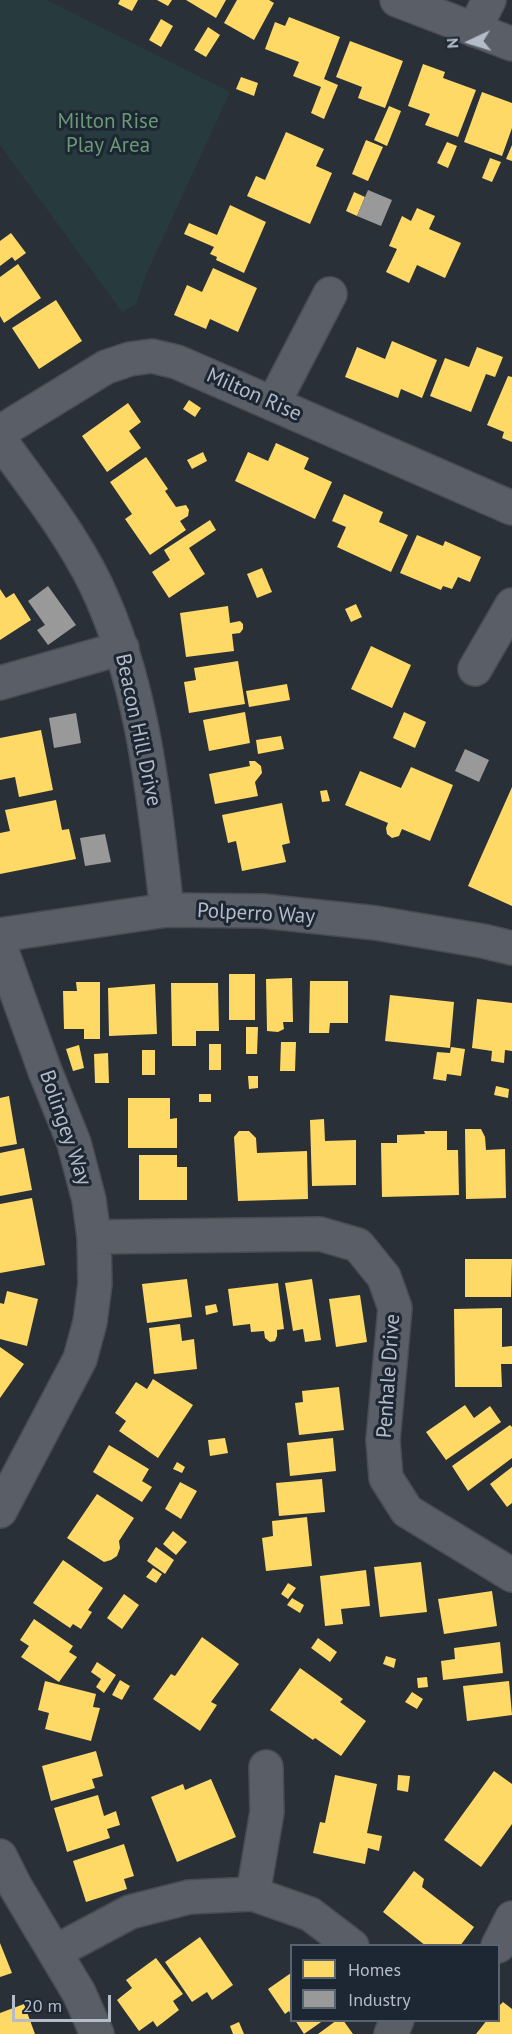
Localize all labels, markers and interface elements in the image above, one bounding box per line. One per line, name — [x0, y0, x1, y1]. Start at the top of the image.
north arrow — [440, 12, 500, 72]
text: N — [442, 37, 462, 49]
park label: Milton Rise Play Area — [57, 109, 159, 159]
street label: Milton Rise — [203, 363, 305, 427]
street label: Beacon Hill Drive — [110, 651, 166, 809]
street label: Polperro Way — [196, 898, 316, 930]
street label: Bolingey Way — [33, 1067, 97, 1189]
street label: Penhale Drive — [372, 1313, 406, 1439]
legend — [290, 1944, 500, 2022]
text: Homes — [348, 1958, 401, 1981]
scale bar — [15, 1983, 114, 2021]
text: Industry — [348, 1988, 411, 2011]
text: 20 m — [23, 1994, 62, 2017]

